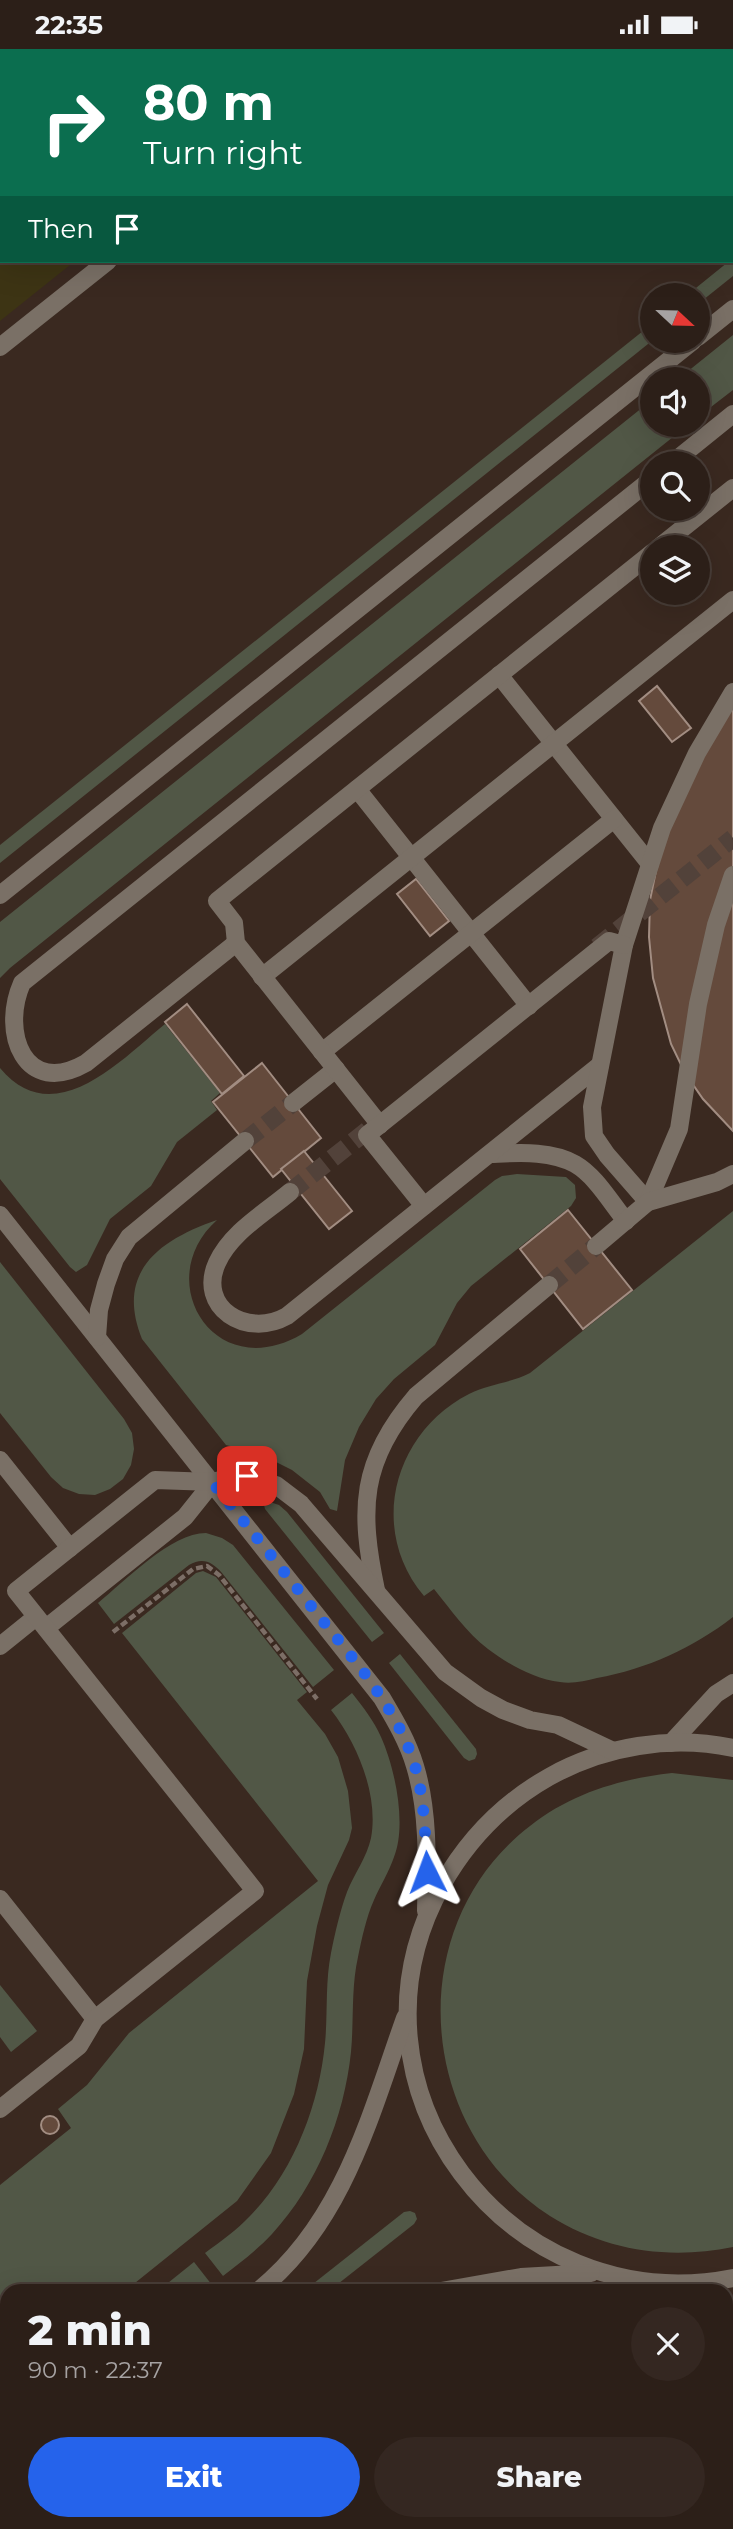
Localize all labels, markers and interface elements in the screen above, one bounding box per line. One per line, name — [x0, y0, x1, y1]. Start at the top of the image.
text: 22:35 — [35, 9, 103, 41]
text: 80 m — [143, 73, 274, 132]
icon: right — [28, 77, 119, 168]
text: Turn right — [143, 133, 303, 172]
icon: arrive — [108, 210, 146, 248]
text: Then — [28, 213, 94, 245]
north arrow — [640, 283, 710, 353]
map controls — [640, 283, 710, 605]
button: sound — [640, 367, 710, 437]
button: search — [640, 451, 710, 521]
button: layers — [640, 535, 710, 605]
pin — [217, 1446, 277, 1506]
icon: arrive — [228, 1457, 266, 1495]
position arrow — [390, 1835, 464, 1909]
text: 2 min — [28, 2304, 152, 2356]
button: close — [631, 2307, 705, 2381]
text: 90 m · 22:37 — [28, 2356, 163, 2384]
button: Exit — [28, 2437, 360, 2517]
button: Share — [374, 2437, 705, 2517]

